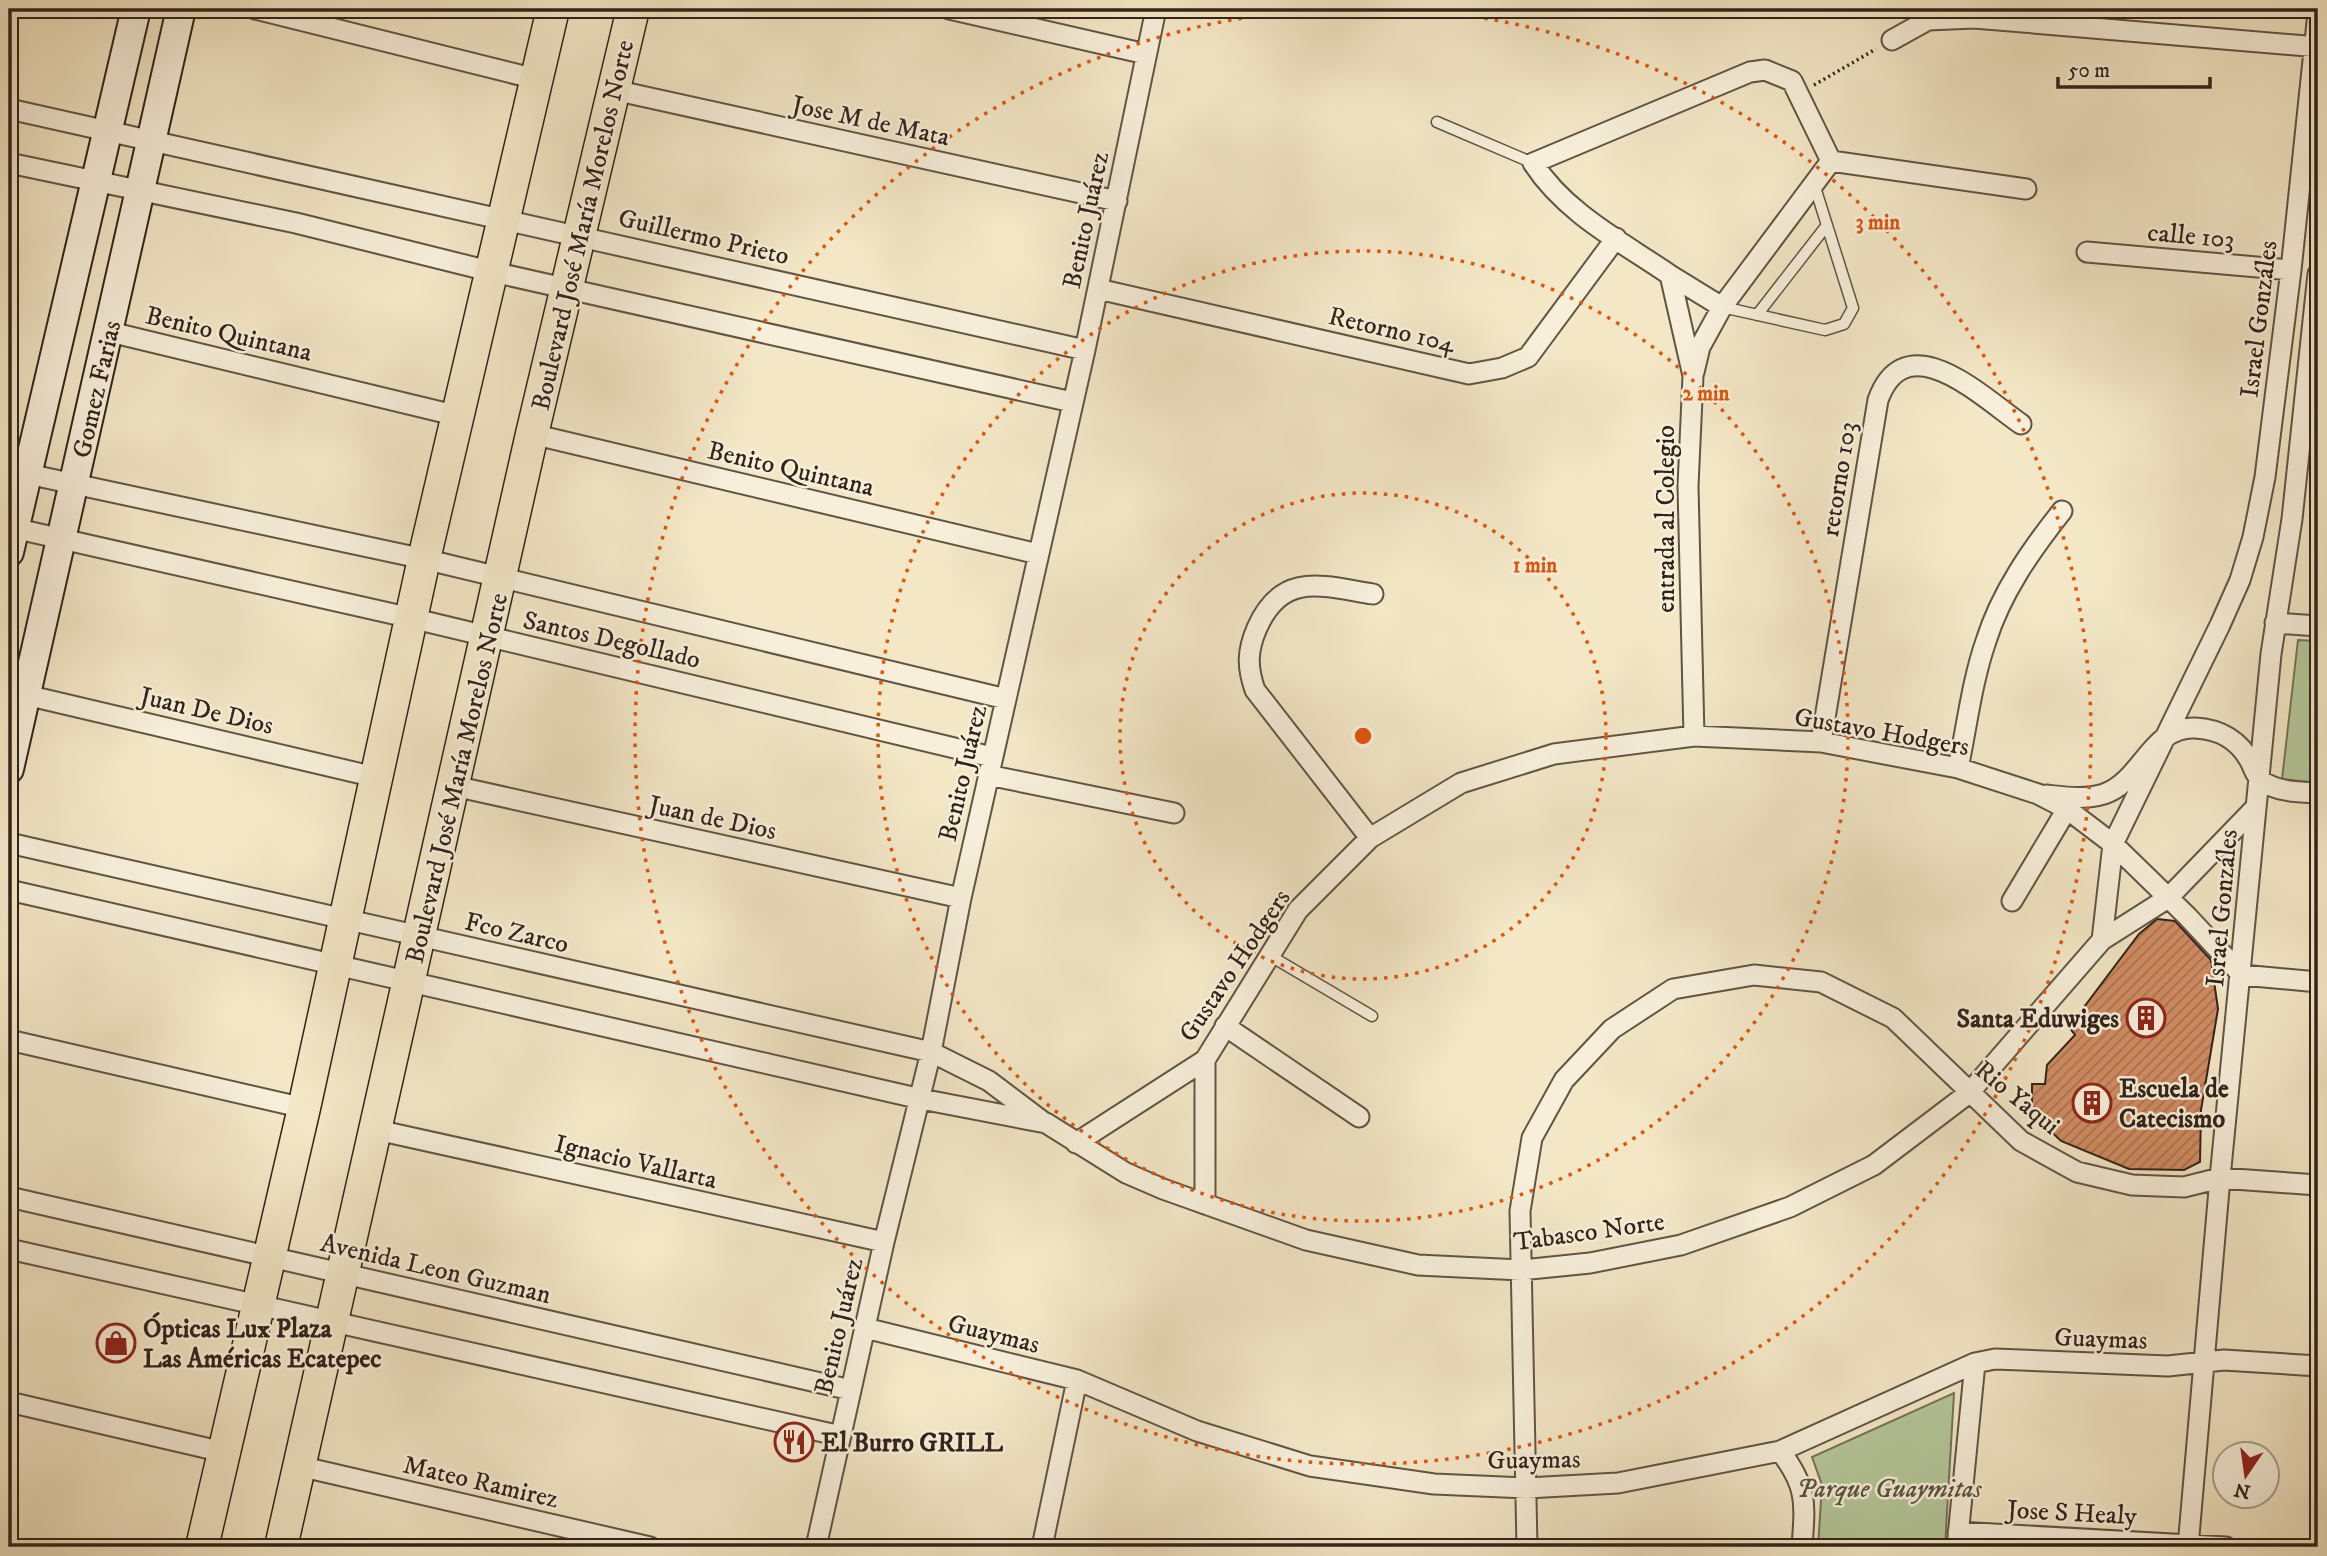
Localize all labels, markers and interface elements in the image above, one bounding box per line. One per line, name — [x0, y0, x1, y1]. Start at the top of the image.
street label: Boulevard José María Morelos Norte — [525, 37, 642, 414]
scale bar — [2058, 46, 2210, 90]
text: 50 m — [2068, 58, 2110, 84]
street label: Jose M de Mata — [787, 88, 953, 154]
street label: Benito Juárez — [1056, 149, 1117, 292]
street label: Guillermo Prieto — [615, 202, 792, 273]
text: 3 min — [1856, 210, 1901, 236]
street label: calle 103 — [2146, 216, 2236, 257]
street label: Israel Gonzáles — [2233, 239, 2286, 400]
street label: Benito Quintana — [142, 299, 315, 370]
street label: Retorno 104 — [1325, 300, 1459, 361]
street label: Gomez Farias — [66, 317, 129, 461]
text: 2 min — [1683, 381, 1731, 407]
street label: retorno 103 — [1814, 419, 1865, 539]
street label: entrada al Colegio — [1650, 425, 1683, 613]
street label: Benito Quintana — [704, 434, 877, 505]
text: 1 min — [1513, 553, 1558, 579]
street label: Boulevard José María Morelos Norte — [399, 590, 516, 967]
street label: Santos Degollado — [520, 604, 704, 677]
street label: Juan De Dios — [135, 680, 277, 743]
street label: Gustavo Hodgers — [1792, 701, 1972, 764]
street label: Benito Juárez — [932, 702, 995, 845]
centre of rings — [1351, 724, 1375, 748]
street label: Juan de Dios — [644, 788, 779, 848]
street label: Israel Gonzáles — [2199, 828, 2246, 988]
street label: Gustavo Hodgers — [1172, 883, 1298, 1048]
street label: Fco Zarco — [461, 906, 572, 961]
building icon: Santa Eduwiges — [2125, 997, 2167, 1039]
place label: Santa Eduwiges — [1957, 1003, 2119, 1036]
street label: Rio Yaqui — [1968, 1054, 2066, 1142]
place label: Escuela de Catecismo — [2119, 1073, 2229, 1136]
building icon: Escuela de Catecismo — [2071, 1082, 2113, 1124]
street label: Ignacio Vallarta — [551, 1128, 720, 1197]
street label: Tabasco Norte — [1512, 1206, 1667, 1259]
street label: Avenida Leon Guzman — [317, 1227, 555, 1312]
street label: Benito Juárez — [808, 1255, 871, 1398]
street label: Guaymas — [944, 1307, 1043, 1362]
place label: Ópticas Lux Plaza Las Américas Ecatepec — [143, 1312, 381, 1376]
street label: Guaymas — [2054, 1321, 2148, 1358]
shop icon: Ópticas Lux Plaza Las Américas Ecatepec — [95, 1322, 137, 1364]
restaurant icon: El Burro GRILL — [773, 1421, 815, 1463]
place label: El Burro GRILL — [821, 1427, 1003, 1460]
north arrow — [2212, 1440, 2282, 1510]
street label: Guaymas — [1487, 1443, 1581, 1478]
street label: Mateo Ramirez — [400, 1449, 562, 1516]
park label: Parque Guaymitas — [1796, 1473, 1983, 1506]
text: N — [2232, 1477, 2253, 1503]
street label: Jose S Healy — [2004, 1494, 2138, 1533]

